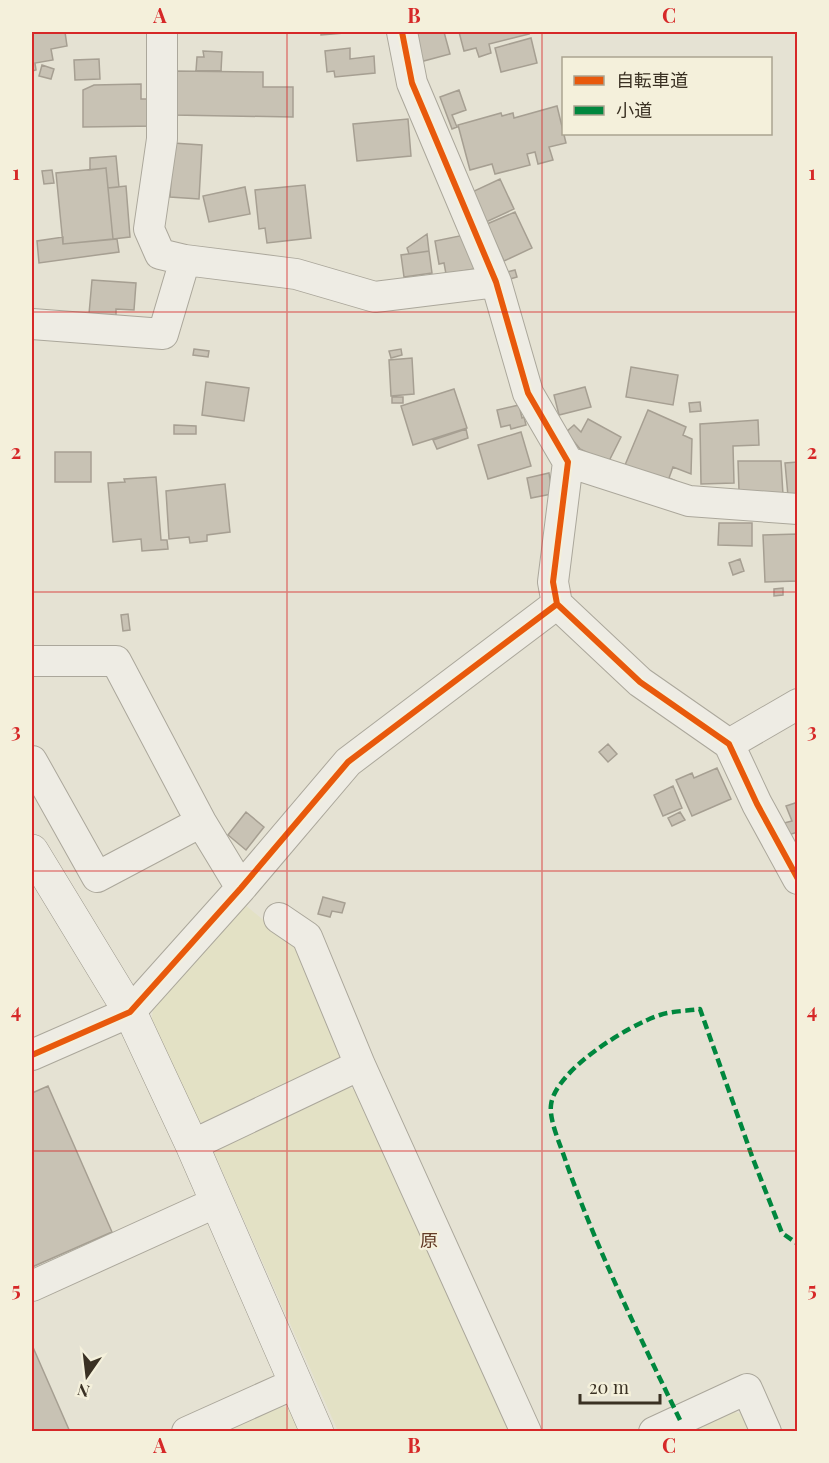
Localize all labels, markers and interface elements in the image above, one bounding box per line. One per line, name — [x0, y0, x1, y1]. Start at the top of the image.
text: A — [152, 1, 167, 28]
text: B — [407, 1, 421, 28]
text: C — [662, 1, 676, 28]
legend — [562, 57, 772, 135]
text: 自転車道 — [616, 68, 688, 92]
text: 小道 — [616, 98, 652, 122]
text: 1 — [12, 158, 20, 185]
text: 1 — [808, 158, 816, 185]
text: 2 — [11, 437, 21, 464]
text: 2 — [807, 437, 817, 464]
text: 3 — [11, 716, 21, 743]
text: 3 — [807, 716, 817, 743]
text: 4 — [11, 996, 21, 1023]
text: 4 — [807, 996, 817, 1023]
district label: 原 — [420, 1228, 438, 1252]
text: 5 — [11, 1275, 21, 1302]
text: 5 — [807, 1275, 817, 1302]
north arrow — [57, 1346, 117, 1406]
scale bar — [580, 1367, 660, 1405]
text: 20 m — [589, 1375, 629, 1399]
text: N — [75, 1379, 91, 1403]
text: A — [152, 1431, 167, 1458]
text: B — [407, 1431, 421, 1458]
text: C — [662, 1431, 676, 1458]

